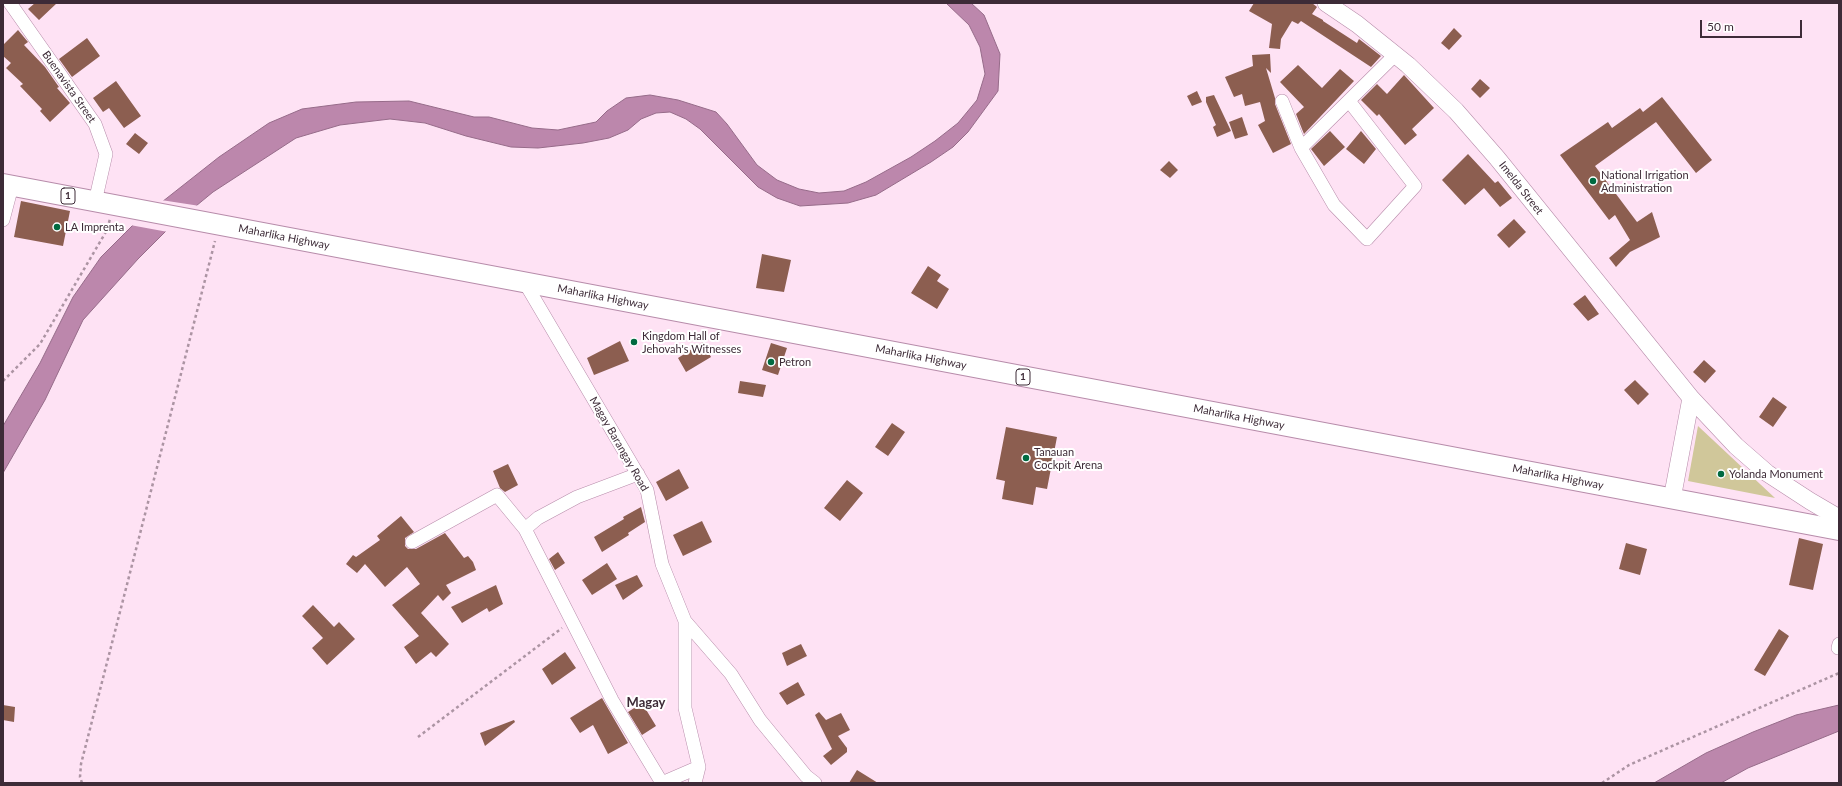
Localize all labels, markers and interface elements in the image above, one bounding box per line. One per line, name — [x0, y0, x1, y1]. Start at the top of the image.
scale bar — [1702, 12, 1804, 38]
text: 50 m — [1707, 19, 1734, 34]
street label: Buenavista Street — [39, 49, 99, 125]
street label: Imelda Street — [1496, 159, 1546, 217]
place label: National Irrigation Administration — [1601, 168, 1689, 194]
marker: National Irrigation Administration — [1588, 176, 1598, 186]
road number: 1 — [61, 188, 75, 204]
place label: LA Imprenta — [65, 220, 124, 234]
marker: LA Imprenta — [52, 222, 62, 232]
street label: Maharlika Highway — [237, 222, 331, 252]
street label: Maharlika Highway — [556, 282, 650, 312]
place label: Kingdom Hall of Jehovah's Witnesses — [642, 329, 741, 355]
marker: Kingdom Hall of Jehovah's Witnesses — [629, 337, 639, 347]
street label: Maharlika Highway — [874, 342, 968, 372]
place label: Petron — [779, 355, 811, 369]
marker: Petron — [766, 357, 776, 367]
road number: 1 — [1016, 369, 1030, 385]
street label: Magay Barangay Road — [587, 394, 651, 494]
street label: Maharlika Highway — [1192, 402, 1286, 432]
place label: Tanauan Cockpit Arena — [1034, 445, 1102, 471]
marker: Tanauan Cockpit Arena — [1021, 453, 1031, 463]
street label: Maharlika Highway — [1511, 462, 1605, 492]
place label: Yolanda Monument — [1729, 467, 1823, 481]
marker: Yolanda Monument — [1716, 469, 1726, 479]
district label: Magay — [627, 695, 665, 711]

